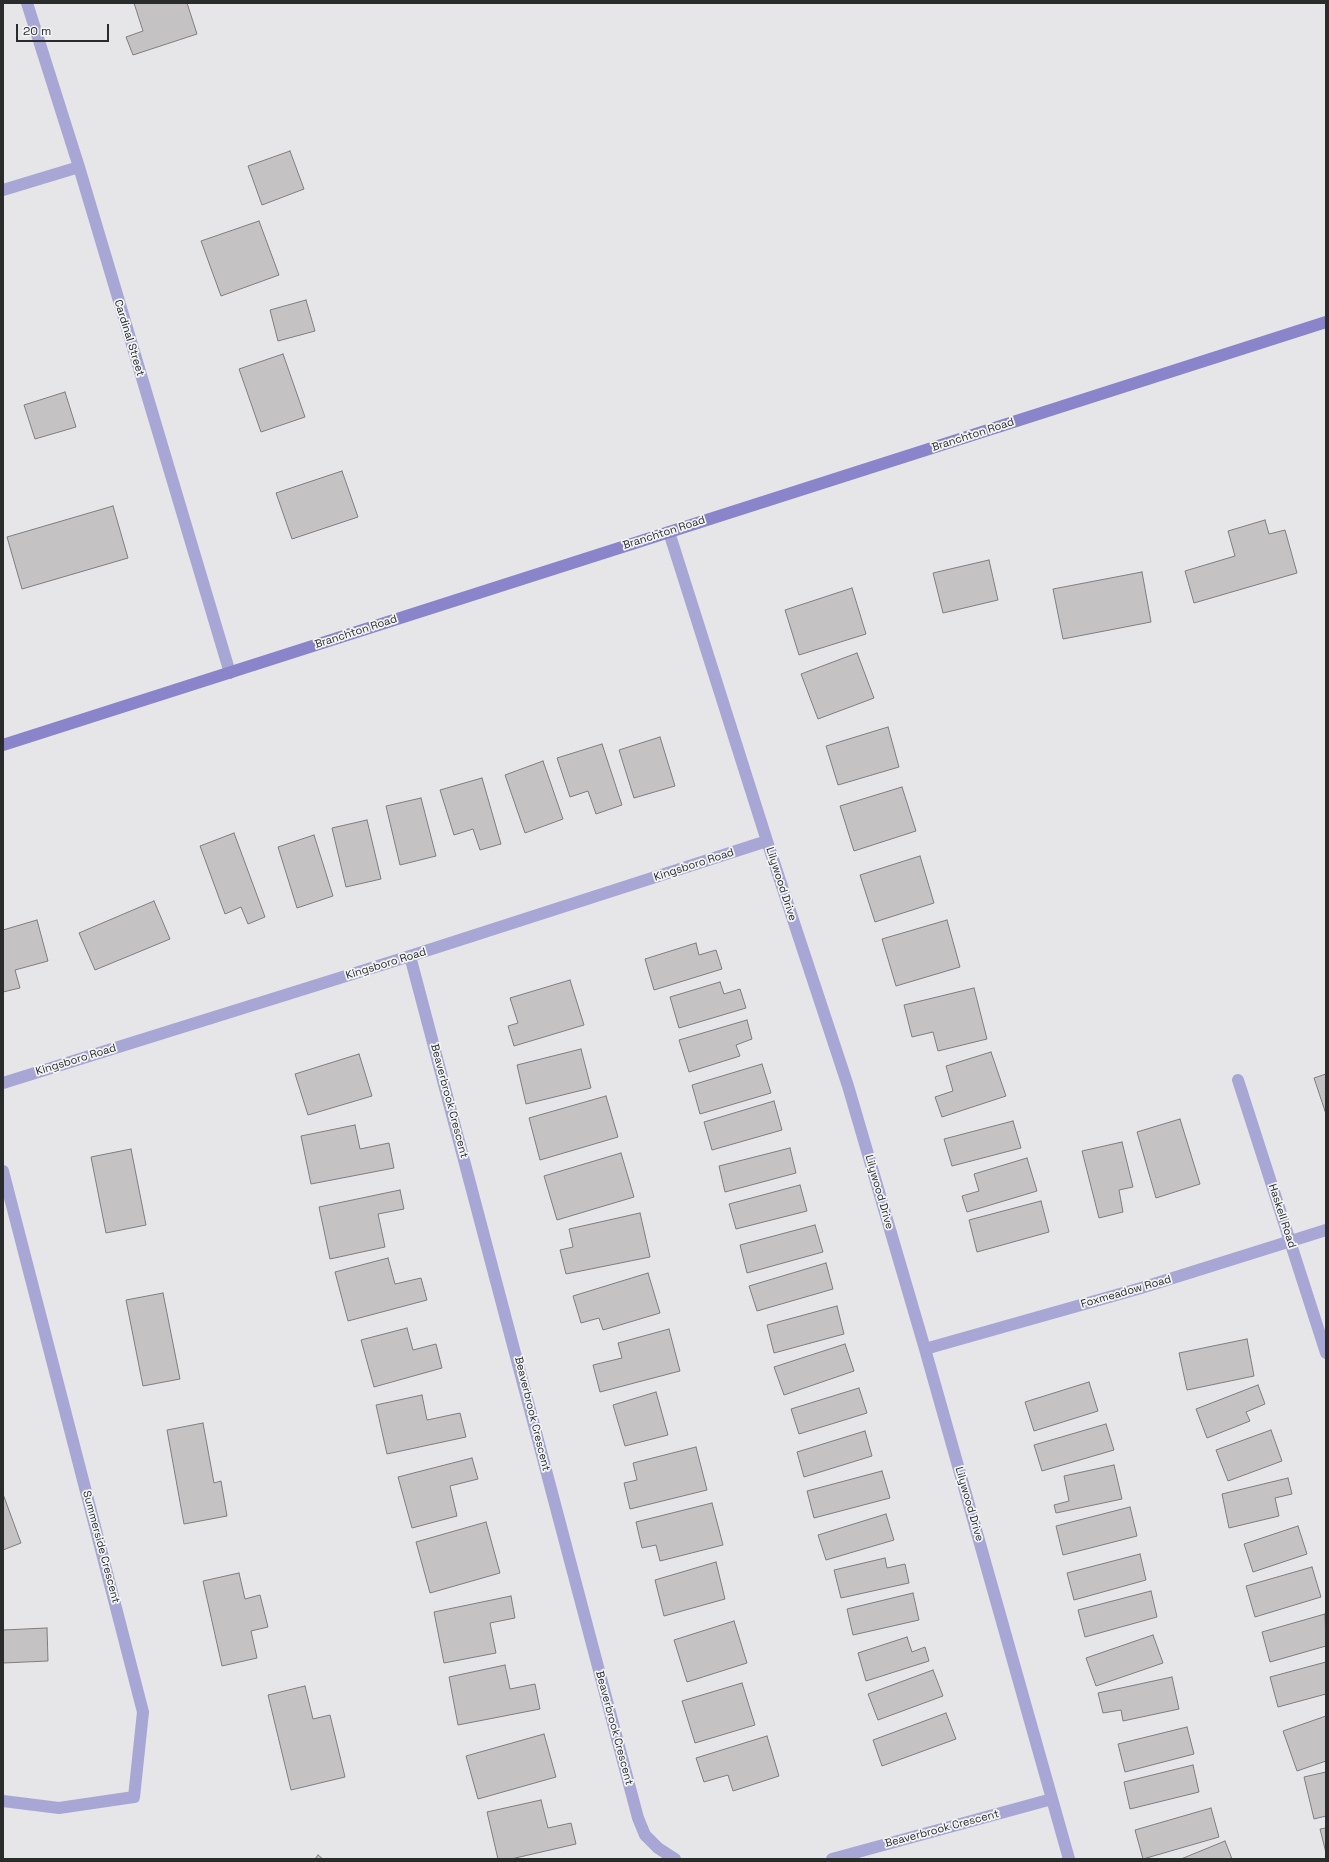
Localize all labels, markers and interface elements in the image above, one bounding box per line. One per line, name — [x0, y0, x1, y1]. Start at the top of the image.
scale bar — [18, 16, 111, 42]
text: 20 m — [23, 23, 51, 39]
street label: Cardinal Street — [111, 298, 147, 378]
street label: Branchton Road — [930, 415, 1016, 455]
street label: Branchton Road — [621, 513, 707, 553]
street label: Branchton Road — [313, 612, 399, 652]
street label: Lilywood Drive — [763, 845, 799, 923]
street label: Kingsboro Road — [652, 846, 736, 884]
street label: Kingsboro Road — [344, 945, 428, 983]
street label: Kingsboro Road — [34, 1041, 118, 1079]
street label: Beaverbrook Crescent — [427, 1042, 471, 1160]
street label: Lilywood Drive — [862, 1153, 896, 1231]
street label: Haskell Road — [1265, 1182, 1299, 1250]
street label: Foxmeadow Road — [1079, 1273, 1173, 1311]
street label: Beaverbrook Crescent — [511, 1355, 553, 1473]
street label: Lilywood Drive — [952, 1465, 986, 1543]
street label: Summerside Crescent — [80, 1489, 122, 1605]
street label: Beaverbrook Crescent — [592, 1669, 636, 1787]
street label: Beaverbrook Crescent — [883, 1807, 1001, 1851]

